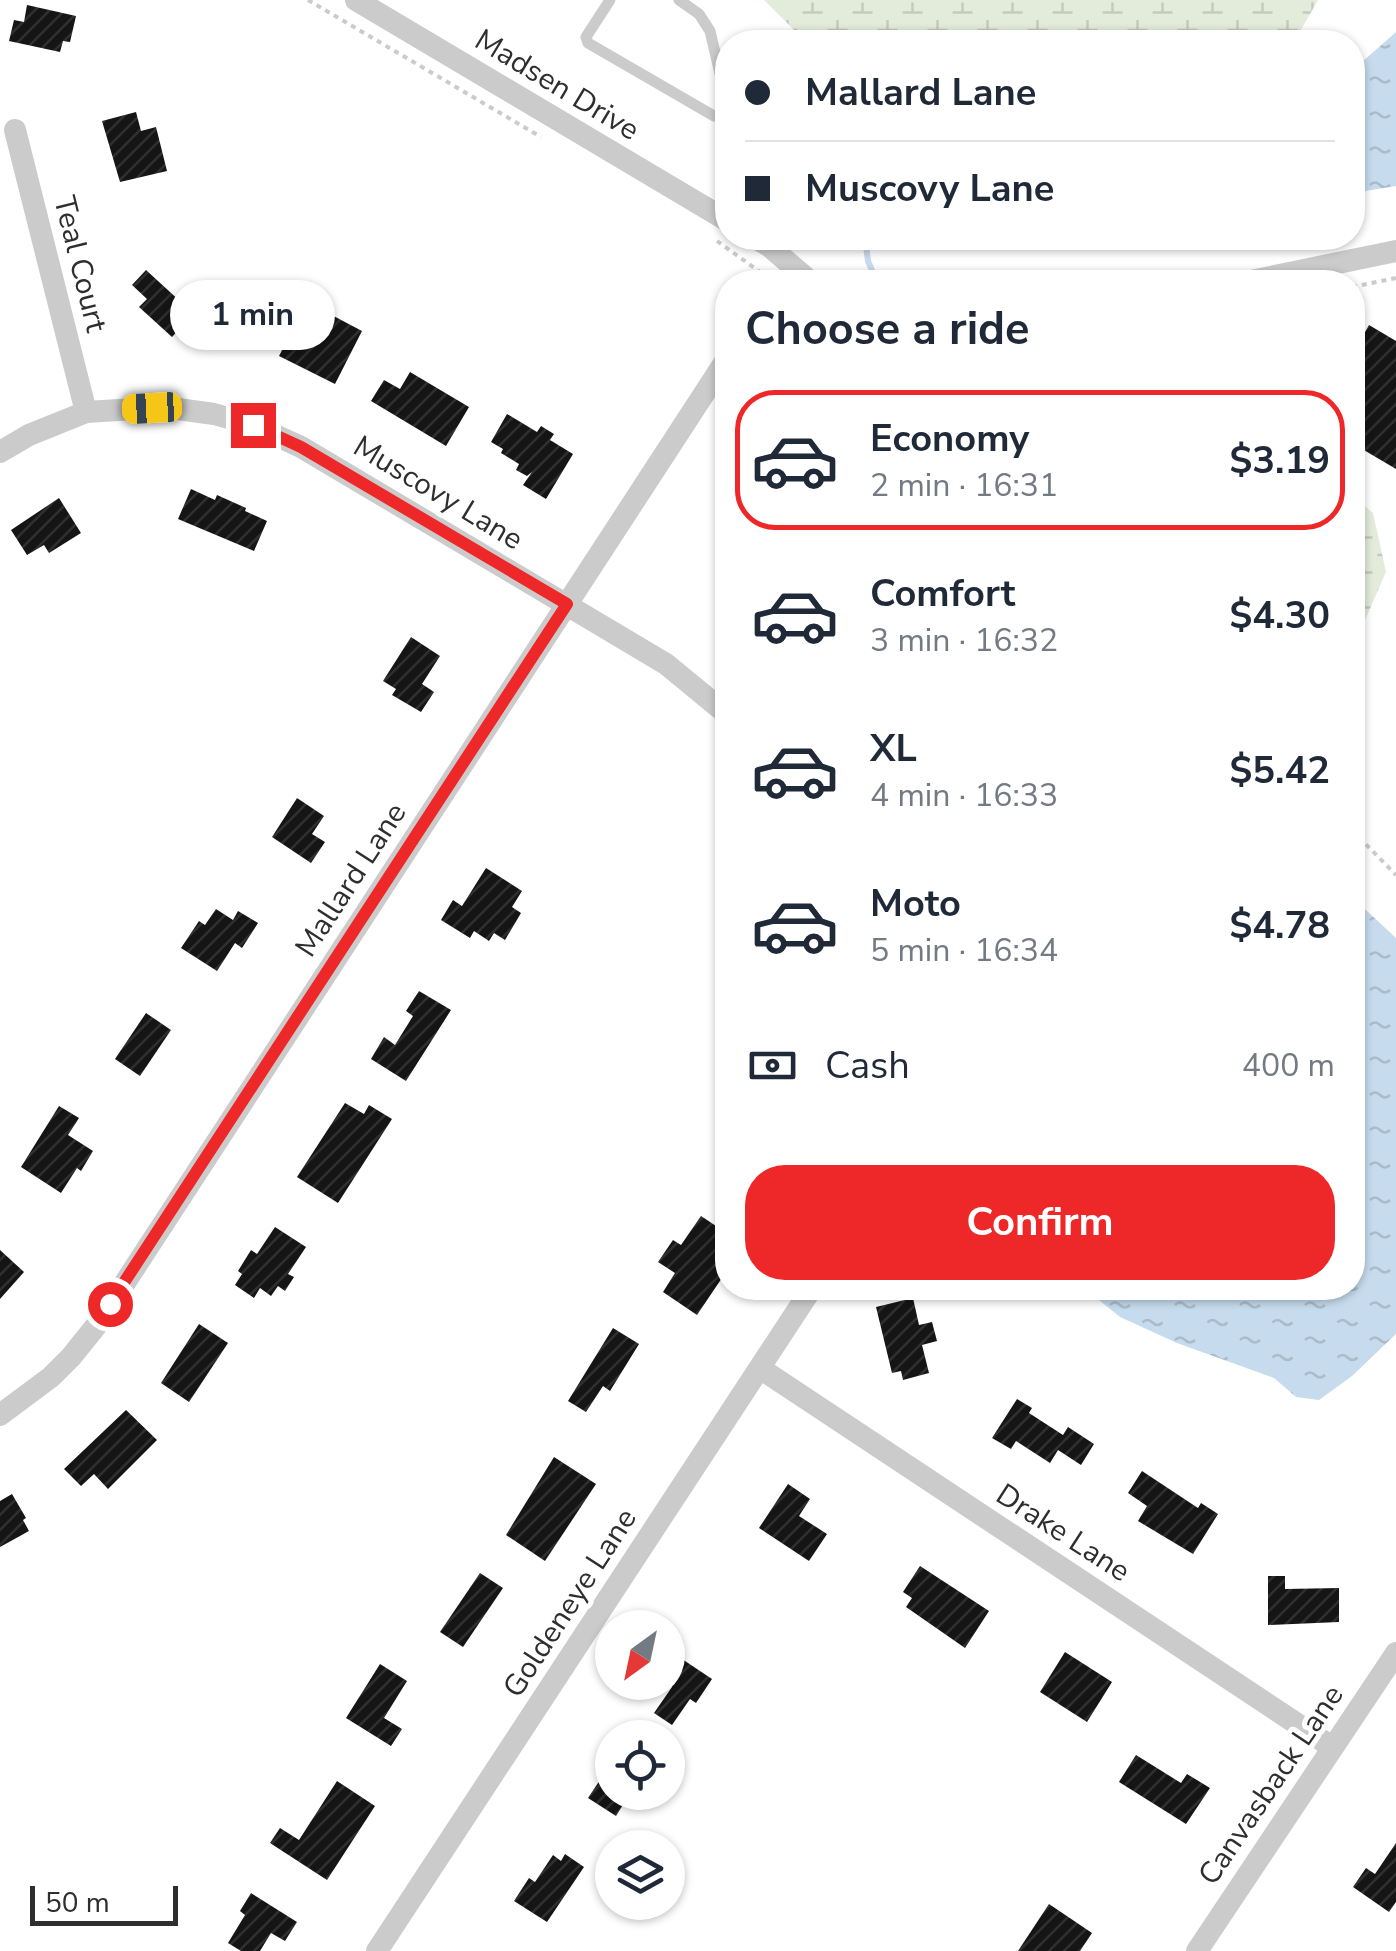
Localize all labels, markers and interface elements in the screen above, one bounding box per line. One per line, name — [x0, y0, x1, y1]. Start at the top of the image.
street label: Madsen Drive — [467, 20, 647, 150]
text: Mallard Lane — [805, 67, 1036, 118]
text: Muscovy Lane — [805, 163, 1054, 214]
street label: Teal Court — [43, 192, 117, 337]
callout: 1 min — [170, 280, 336, 350]
text: 1 min — [211, 293, 294, 336]
text: Choose a ride — [745, 299, 1030, 360]
car — [121, 391, 183, 425]
route end — [231, 403, 276, 448]
text: Economy — [870, 413, 1029, 464]
icon: car — [750, 415, 840, 505]
street label: Muscovy Lane — [345, 426, 531, 560]
text: $3.19 — [1229, 435, 1330, 486]
text: 2 min · 16:31 — [870, 464, 1058, 507]
text: Comfort — [870, 568, 1015, 619]
icon: car — [750, 570, 840, 660]
text: $4.30 — [1229, 590, 1330, 641]
text: 3 min · 16:32 — [870, 619, 1058, 662]
text: XL — [870, 723, 917, 774]
icon: car — [750, 725, 840, 815]
text: $5.42 — [1229, 745, 1330, 796]
text: 4 min · 16:33 — [870, 774, 1058, 817]
street label: Mallard Lane — [286, 795, 416, 965]
text: Moto — [870, 878, 961, 929]
icon: car — [750, 880, 840, 970]
text: $4.78 — [1229, 900, 1330, 951]
text: 5 min · 16:34 — [870, 929, 1058, 972]
icon: cash — [745, 1038, 800, 1093]
text: Cash — [825, 1040, 910, 1091]
text: 400 m — [1242, 1044, 1335, 1087]
button: Confirm — [745, 1165, 1335, 1280]
route start — [88, 1282, 133, 1327]
street label: Drake Lane — [988, 1474, 1138, 1592]
street label: Goldeneye Lane — [494, 1501, 646, 1705]
north arrow — [595, 1610, 685, 1700]
map controls — [595, 1610, 685, 1920]
street label: Canvasback Lane — [1189, 1677, 1353, 1893]
button: locate — [595, 1720, 685, 1810]
button: layers — [595, 1830, 685, 1920]
scale bar — [30, 1881, 178, 1926]
text: 50 m — [45, 1884, 110, 1922]

